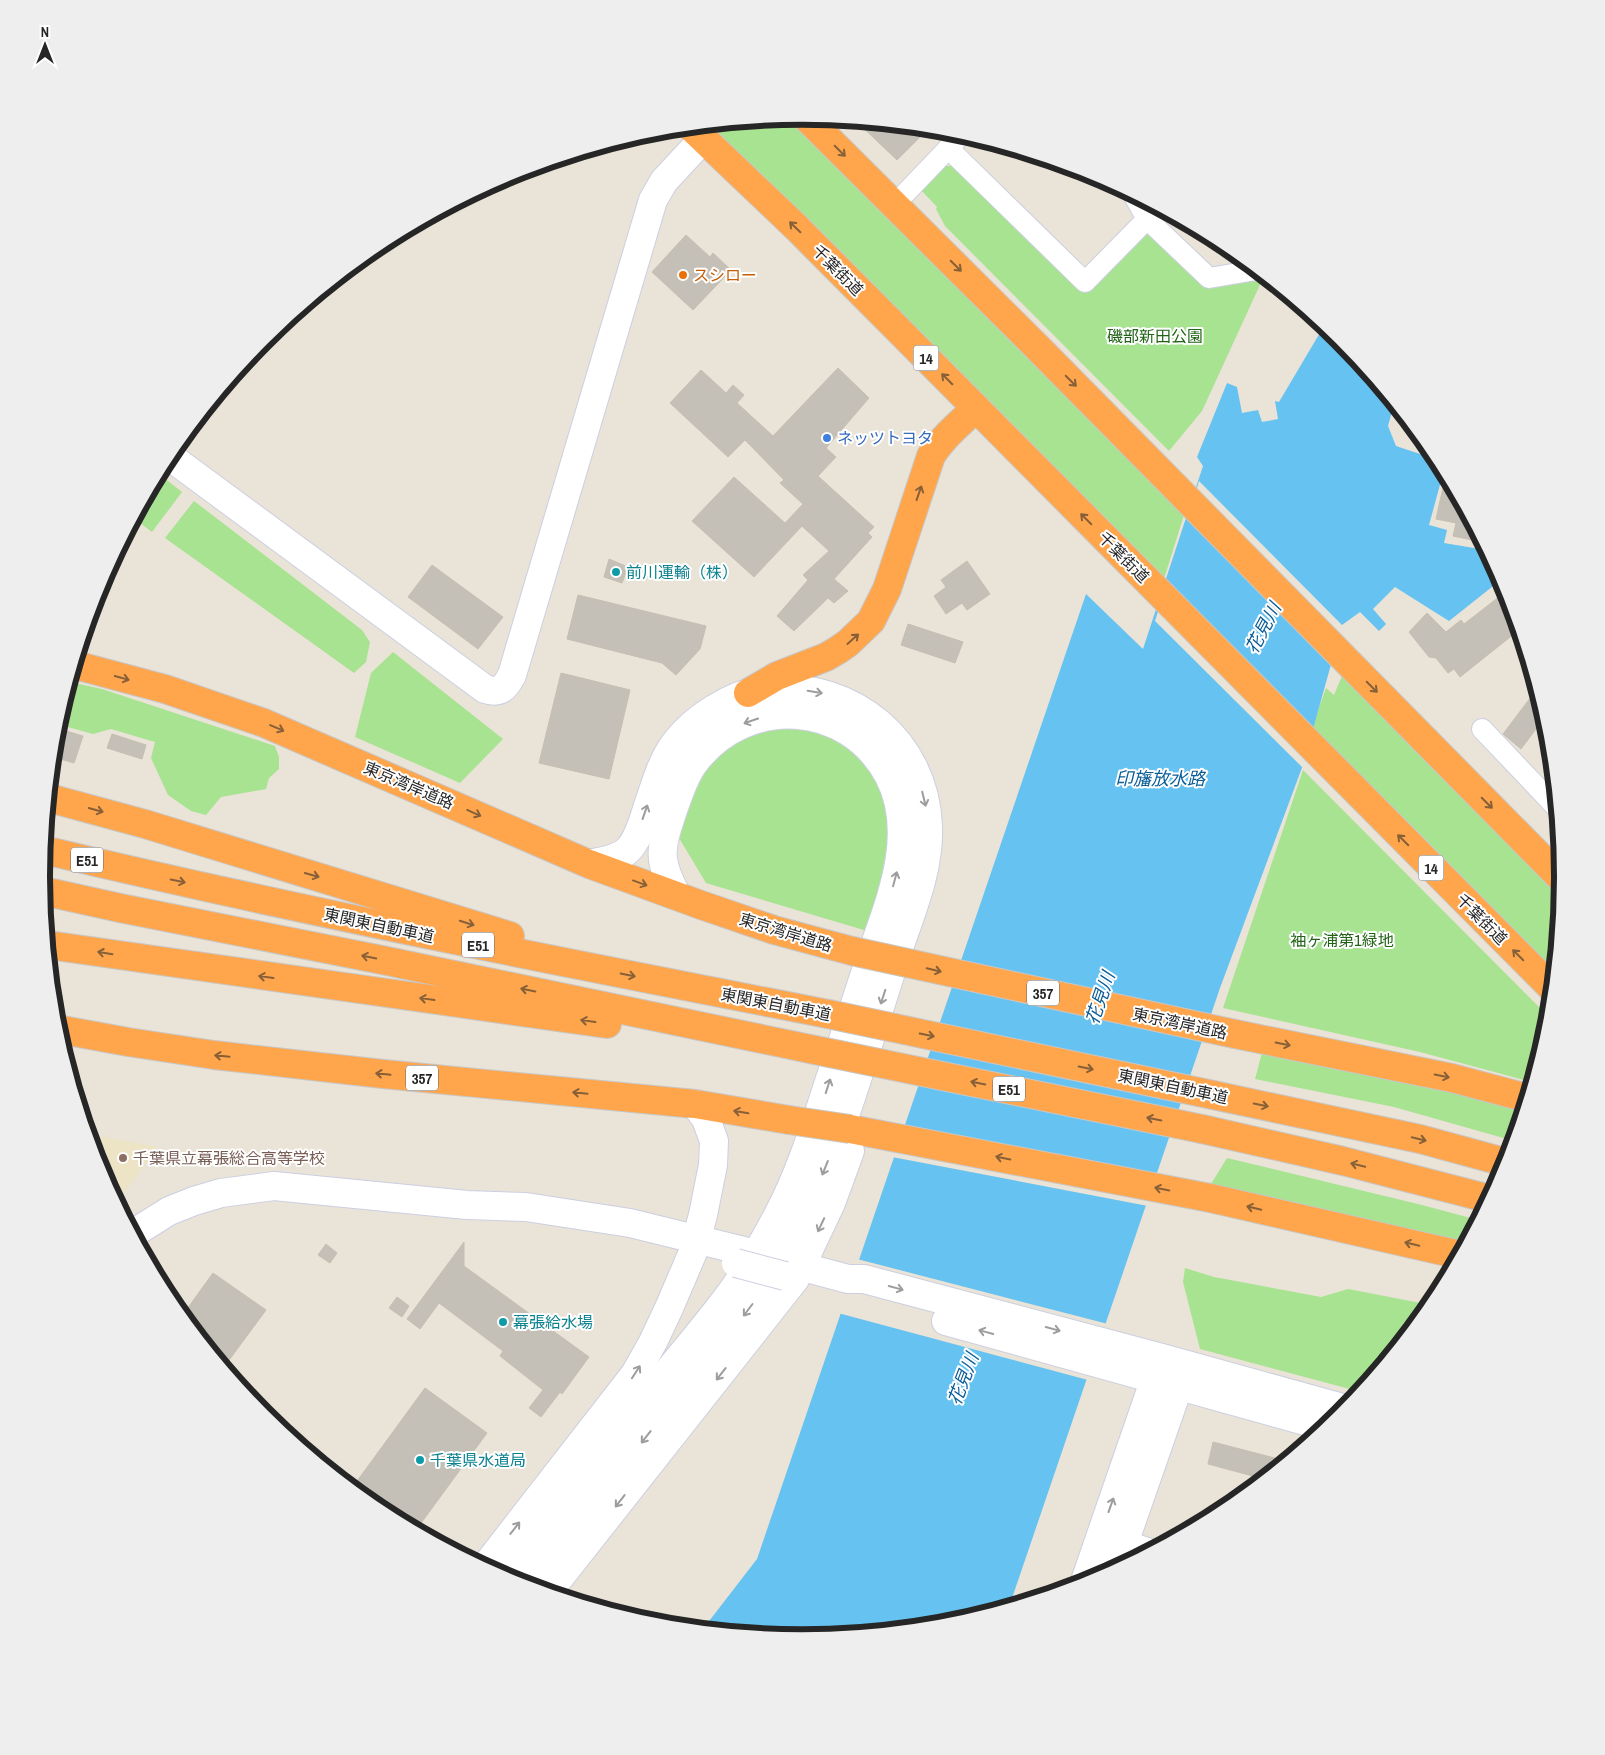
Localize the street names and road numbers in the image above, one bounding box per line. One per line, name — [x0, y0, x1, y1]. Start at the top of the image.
street label: 千葉街道 — [808, 240, 868, 300]
road number: 14 — [914, 346, 938, 370]
street label: 千葉街道 — [1094, 527, 1154, 587]
street label: 東京湾岸道路 — [361, 756, 457, 814]
road number: E51 — [71, 848, 103, 872]
road number: 14 — [1418, 856, 1444, 880]
street label: 千葉街道 — [1452, 889, 1512, 949]
street label: 東関東自動車道 — [322, 903, 436, 947]
street label: 東京湾岸道路 — [737, 907, 835, 957]
road number: E51 — [462, 932, 494, 958]
road number: 357 — [1027, 980, 1059, 1006]
street label: 東関東自動車道 — [719, 983, 833, 1025]
street label: 東京湾岸道路 — [1131, 1002, 1229, 1044]
street label: 東関東自動車道 — [1116, 1064, 1230, 1108]
road number: 357 — [406, 1066, 438, 1090]
road number: E51 — [993, 1076, 1025, 1102]

